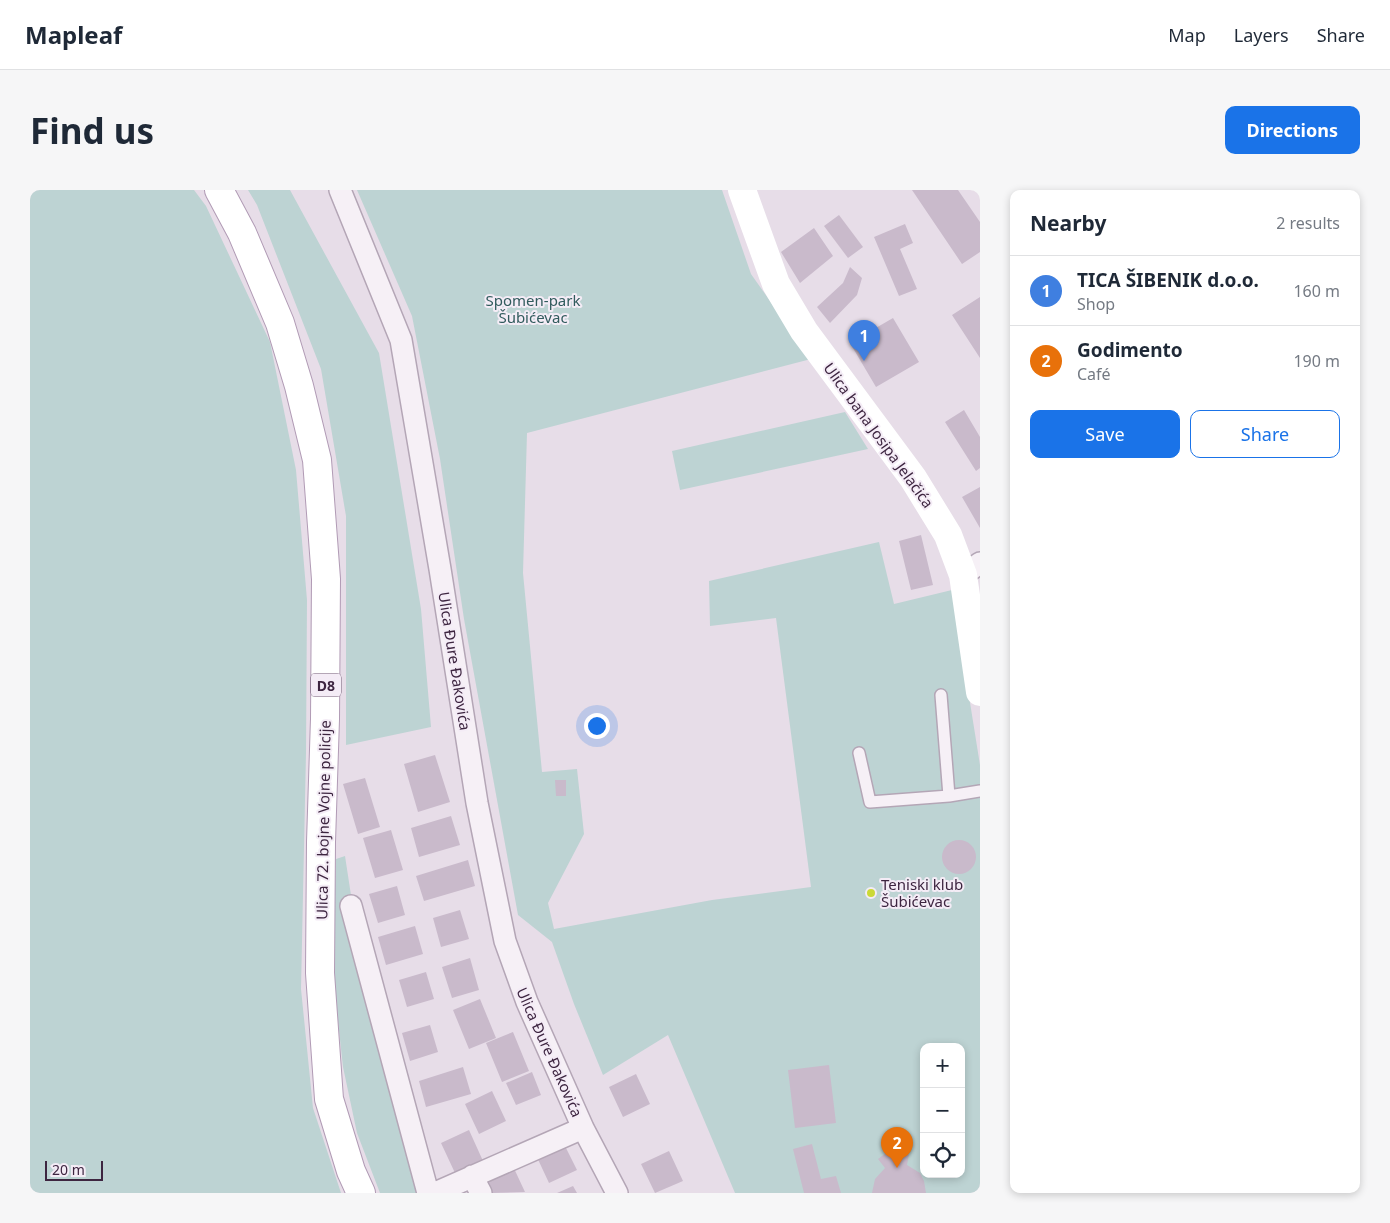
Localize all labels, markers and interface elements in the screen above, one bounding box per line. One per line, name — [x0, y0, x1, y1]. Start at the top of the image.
text: Mapleaf — [25, 18, 122, 51]
text: Map — [1168, 23, 1206, 47]
text: Layers — [1234, 23, 1289, 47]
text: Share — [1317, 23, 1365, 47]
button: Directions — [1225, 106, 1360, 154]
text: Find us — [30, 107, 154, 154]
text: Nearby — [1030, 209, 1106, 237]
text: 2 results — [1276, 212, 1340, 234]
text: TICA ŠIBENIK d.o.o. — [1077, 267, 1259, 293]
text: 1 — [1041, 280, 1051, 302]
text: 160 m — [1293, 280, 1340, 302]
park label: Spomen-park Šubićevac — [486, 290, 580, 327]
text: Shop — [1077, 293, 1115, 315]
pin: 1 — [848, 320, 880, 361]
text: Godimento — [1077, 337, 1183, 363]
text: 2 — [1041, 350, 1051, 372]
text: 190 m — [1293, 350, 1340, 372]
street label: Ulica bana Josipa Jelačića — [820, 358, 938, 512]
text: Café — [1077, 363, 1111, 385]
button: Save — [1030, 410, 1180, 458]
button: Share — [1190, 410, 1340, 458]
street label: Ulica Đure Đakovića — [434, 590, 476, 732]
road number: D8 — [311, 674, 341, 696]
your location — [584, 713, 610, 739]
street label: Ulica 72. bojne Vojne policije — [311, 720, 335, 920]
place label: Teniski klub Šubićevac — [881, 874, 963, 911]
marker: Teniski klub Šubićevac — [865, 887, 877, 899]
street label: Ulica Đure Đakovića — [512, 984, 588, 1120]
map controls — [920, 1043, 965, 1178]
button: + — [920, 1043, 965, 1088]
button: − — [920, 1088, 965, 1133]
pin: 2 — [881, 1127, 913, 1168]
button: locate — [920, 1133, 965, 1178]
scale bar — [45, 1158, 102, 1181]
text: 20 m — [52, 1160, 85, 1179]

